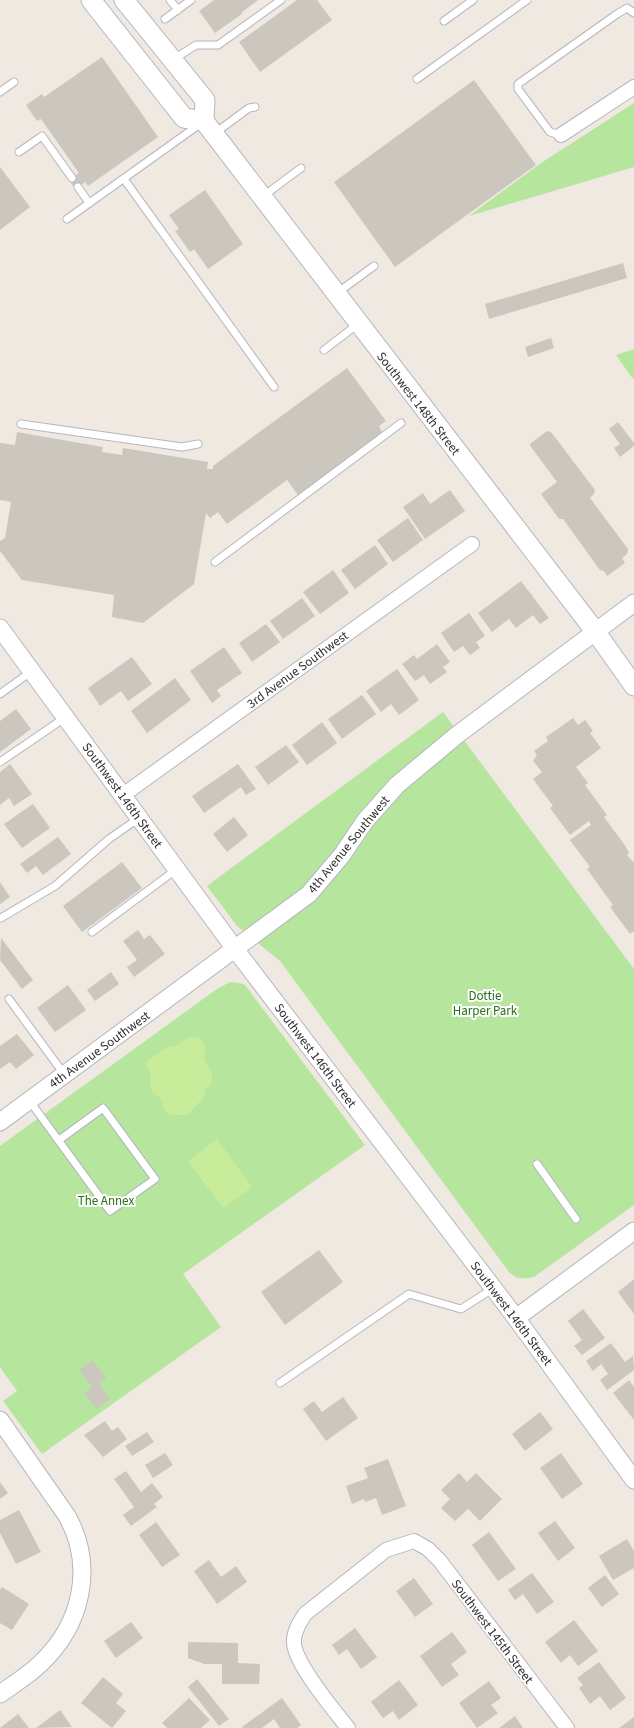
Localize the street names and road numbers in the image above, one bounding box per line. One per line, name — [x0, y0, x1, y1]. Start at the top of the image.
street label: Southwest 148th Street — [372, 348, 465, 459]
street label: 3rd Avenue Southwest — [243, 627, 352, 713]
street label: Southwest 146th Street — [78, 739, 167, 853]
street label: 4th Avenue Southwest — [304, 791, 394, 897]
street label: Southwest 146th Street — [270, 1000, 361, 1112]
street label: 4th Avenue Southwest — [45, 1007, 154, 1093]
street label: Southwest 146th Street — [466, 1258, 557, 1370]
street label: Southwest 145th Street — [447, 1576, 538, 1688]

